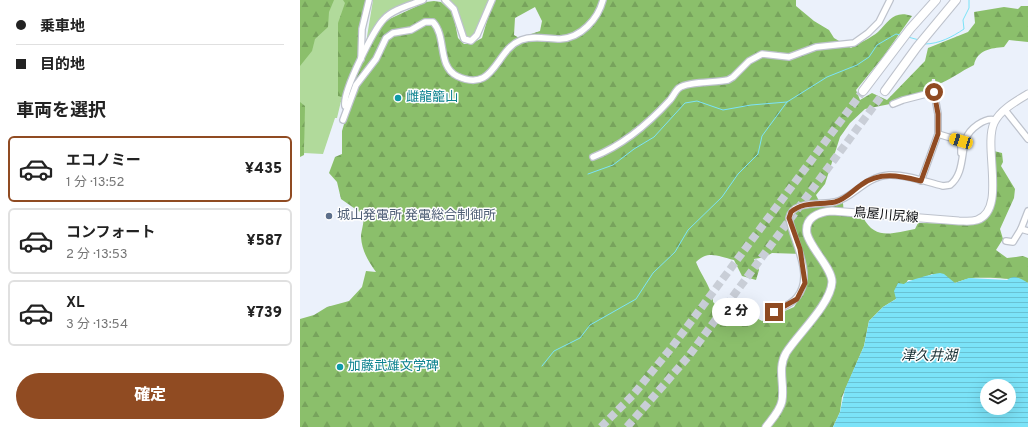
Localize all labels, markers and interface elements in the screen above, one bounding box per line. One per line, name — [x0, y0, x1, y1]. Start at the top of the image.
text: 乗車地 — [40, 18, 85, 37]
text: 目的地 — [40, 56, 85, 75]
route start — [925, 83, 943, 101]
place label: 雌龍籠山 — [406, 89, 458, 106]
marker: 雌龍籠山 — [393, 93, 403, 103]
text: 車両を選択 — [16, 100, 106, 123]
car — [948, 132, 974, 150]
icon: car — [18, 151, 54, 187]
text: エコノミー — [66, 152, 141, 171]
text: ¥435 — [245, 160, 282, 179]
text: 1 分 · 13:52 — [66, 175, 125, 191]
street label: 鳥屋川尻線 — [853, 204, 919, 227]
place label: 城山発電所 発電総合制御所 — [337, 207, 496, 224]
marker: 城山発電所 発電総合制御所 — [324, 211, 334, 221]
icon: car — [18, 223, 54, 259]
text: コンフォート — [66, 224, 156, 243]
text: ¥587 — [246, 232, 282, 251]
text: 2 分 · 13:53 — [66, 247, 128, 263]
text: XL — [66, 294, 84, 313]
icon: car — [18, 295, 54, 331]
callout: 2 分 — [712, 298, 760, 326]
route end — [765, 303, 783, 321]
text: ¥739 — [246, 304, 282, 323]
text: 2 分 — [724, 304, 748, 320]
text: 3 分 · 13:54 — [66, 317, 128, 333]
water label: 津久井湖 — [901, 348, 959, 365]
place label: 加藤武雄文学碑 — [348, 358, 439, 375]
marker: 加藤武雄文学碑 — [335, 362, 345, 372]
button: 確定 — [16, 373, 284, 419]
map controls — [980, 379, 1016, 415]
button: layers — [980, 379, 1016, 415]

